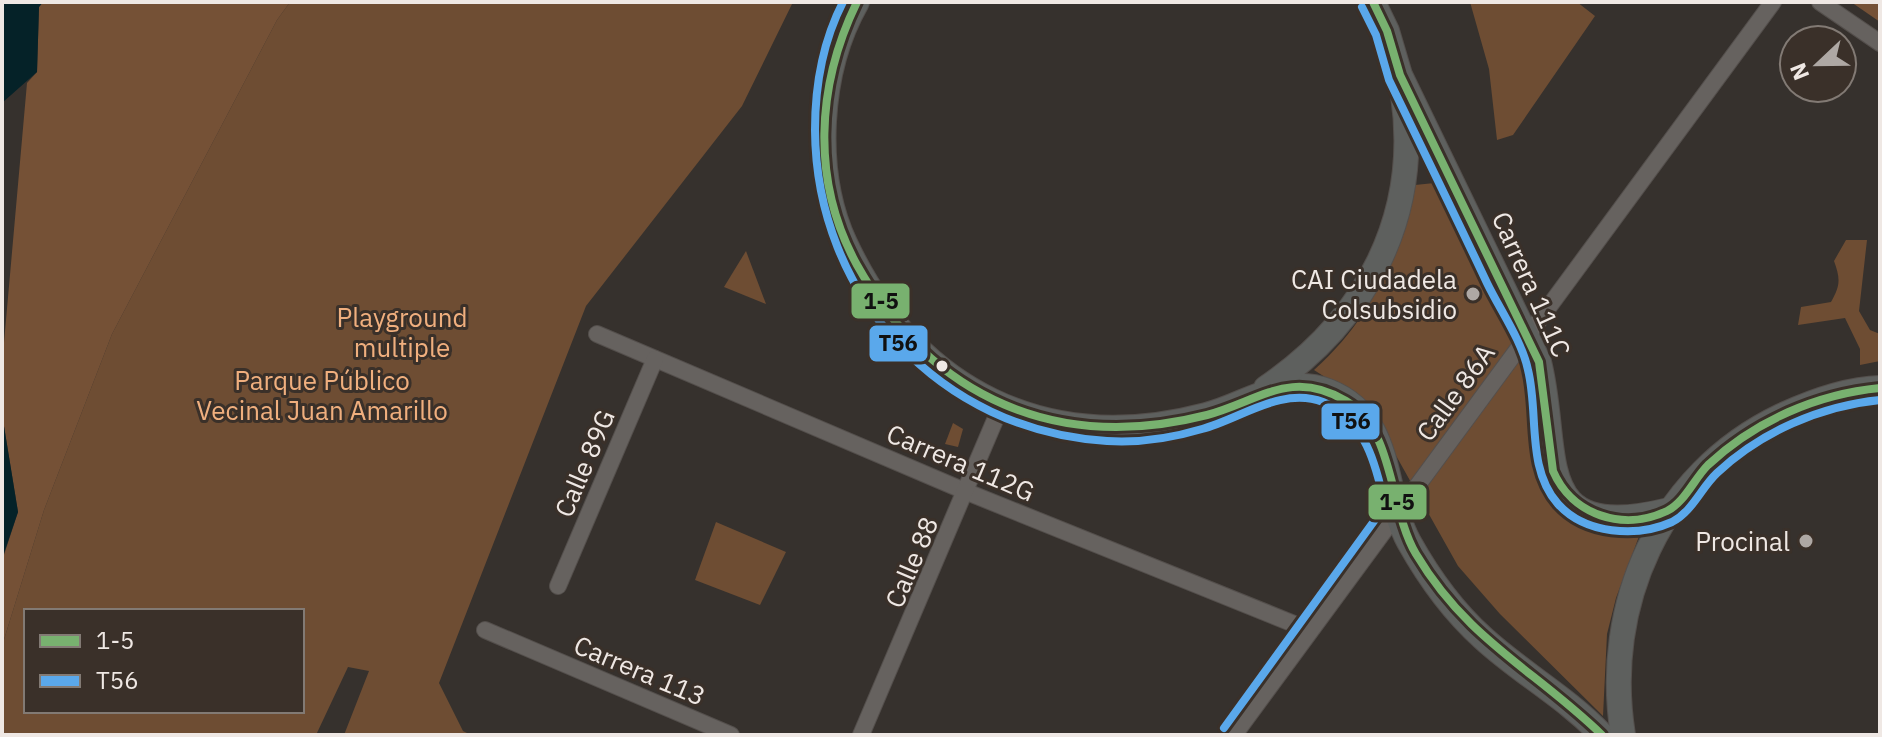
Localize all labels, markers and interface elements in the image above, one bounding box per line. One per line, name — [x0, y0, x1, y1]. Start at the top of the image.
north arrow — [1778, 24, 1858, 104]
text: N — [1783, 59, 1815, 84]
street label: Carrera 111C — [1485, 206, 1579, 362]
place label: CAI Ciudadela Colsubsidio — [1291, 262, 1457, 326]
line badge: 1-5 — [850, 282, 911, 320]
marker: CAI Ciudadela Colsubsidio — [1464, 285, 1482, 303]
text: 1-5 — [863, 286, 899, 315]
park label: Playground multiple — [336, 300, 468, 364]
line badge: T56 — [868, 324, 929, 363]
text: T56 — [878, 328, 918, 357]
street label: Calle 86A — [1408, 336, 1502, 447]
unlabelled marker — [934, 358, 950, 374]
park label: Parque Público Vecinal Juan Amarillo — [196, 363, 448, 427]
line badge: T56 — [1320, 402, 1381, 441]
street label: Calle 89G — [546, 404, 622, 522]
text: T56 — [1331, 406, 1371, 435]
street label: Carrera 112G — [882, 416, 1040, 508]
line badge: 1-5 — [1367, 483, 1428, 521]
text: 1-5 — [1379, 487, 1415, 516]
street label: Calle 88 — [877, 511, 945, 613]
place label: Procinal — [1695, 524, 1790, 558]
marker: Procinal — [1797, 532, 1815, 550]
legend — [24, 609, 304, 713]
text: 1-5 — [96, 624, 134, 656]
street label: Carrera 113 — [569, 627, 711, 713]
text: T56 — [96, 664, 139, 696]

